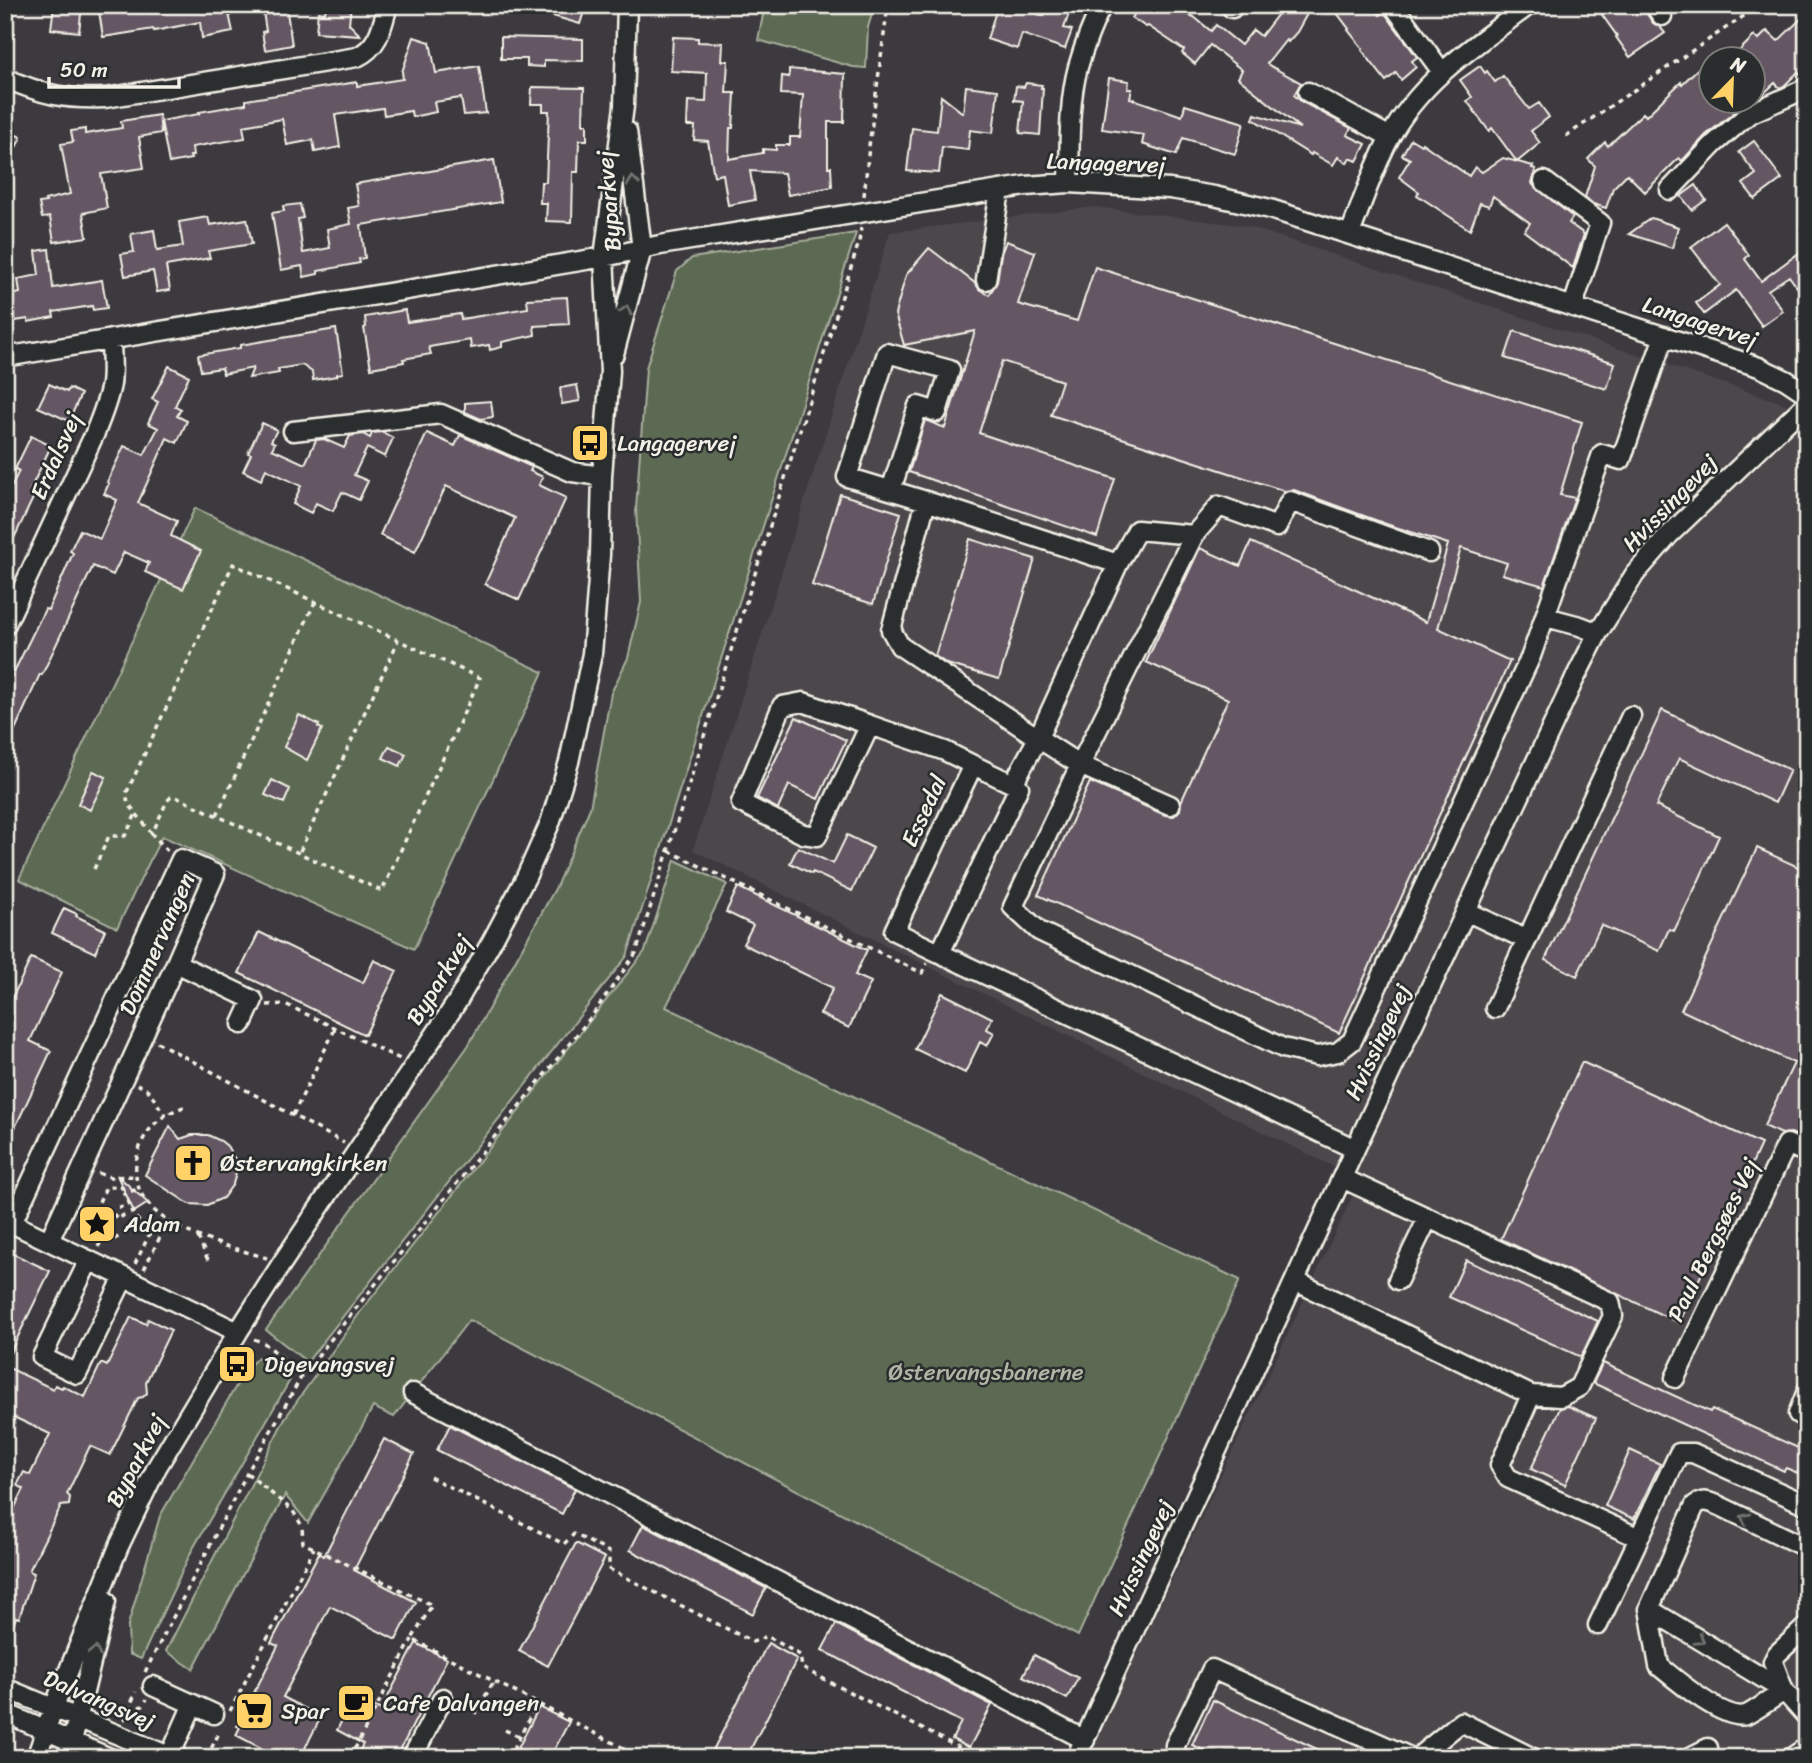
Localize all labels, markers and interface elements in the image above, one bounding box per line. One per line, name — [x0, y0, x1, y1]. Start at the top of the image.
scale bar — [49, 46, 178, 90]
north arrow — [1696, 46, 1766, 116]
text: N — [1725, 47, 1752, 83]
text: 50 m — [60, 51, 108, 89]
street label: Langagervej — [1046, 140, 1168, 186]
street label: Byparkvej — [584, 148, 634, 253]
one-way arrow — [626, 175, 641, 187]
street label: Langagervej — [1637, 284, 1764, 360]
one-way arrow — [618, 304, 632, 316]
street label: Erdalsvej — [19, 404, 94, 506]
bus stop icon: Langagervej — [569, 422, 611, 464]
place label: Langagervej — [617, 423, 737, 464]
street label: Hvissingevej — [1612, 444, 1728, 562]
street label: Essedal — [889, 768, 959, 854]
street label: Dommervangen — [107, 866, 207, 1022]
street label: Byparkvej — [395, 925, 484, 1034]
street label: Hvissingevej — [1333, 976, 1423, 1107]
church icon: Østervangkirken — [172, 1142, 214, 1184]
place label: Østervangkirken — [220, 1143, 387, 1184]
street label: Paul Bergsøes Vej — [1656, 1150, 1771, 1329]
place icon: Adam — [76, 1203, 118, 1245]
place label: Adam — [123, 1204, 180, 1245]
bus stop icon: Digevangsvej — [216, 1343, 258, 1385]
place label: Digevangsvej — [264, 1344, 395, 1385]
park label: Østervangsbanerne — [888, 1352, 1084, 1393]
street label: Byparkvej — [94, 1406, 178, 1515]
street label: Hvissingevej — [1096, 1492, 1186, 1623]
one-way arrow — [1740, 1512, 1752, 1526]
one-way arrow — [1692, 1631, 1705, 1644]
one-way arrow — [86, 1645, 101, 1657]
street label: Dalvangsvej — [37, 1658, 162, 1742]
cafe icon: Cafe Dalvangen — [335, 1682, 377, 1724]
place label: Cafe Dalvangen — [383, 1683, 540, 1724]
supermarket icon: Spar — [233, 1690, 275, 1732]
place label: Spar — [281, 1691, 330, 1732]

